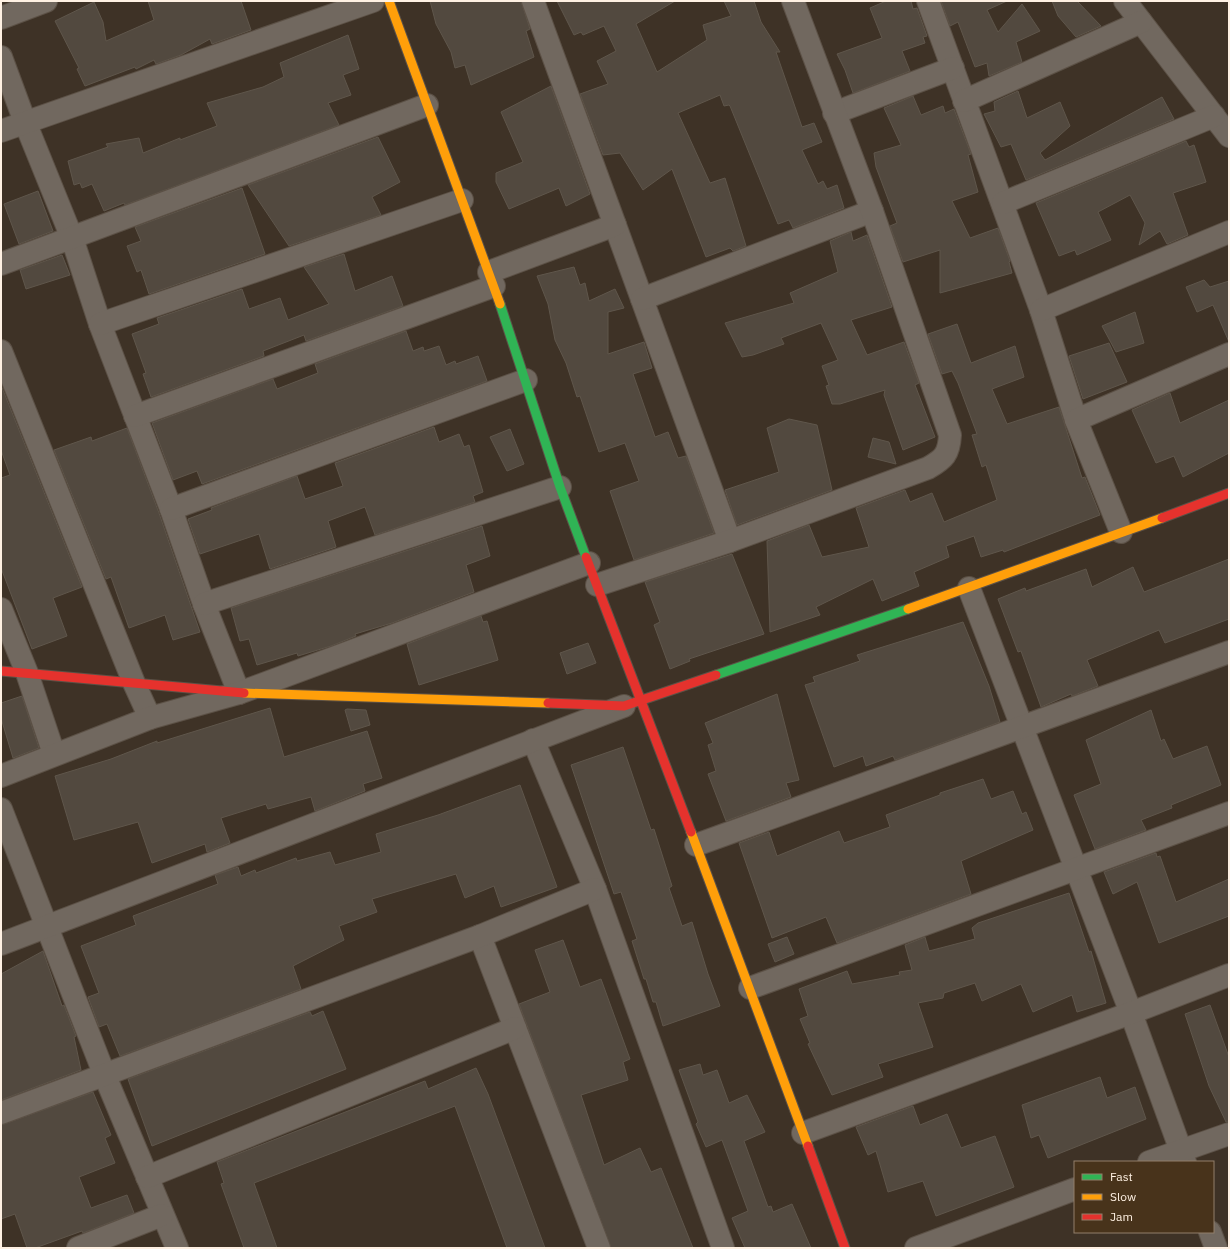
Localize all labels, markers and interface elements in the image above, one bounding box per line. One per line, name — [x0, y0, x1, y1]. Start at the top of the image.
legend — [1074, 1161, 1214, 1233]
text: Fast — [1110, 1169, 1133, 1184]
text: Slow — [1110, 1189, 1136, 1204]
text: Jam — [1110, 1209, 1133, 1224]

